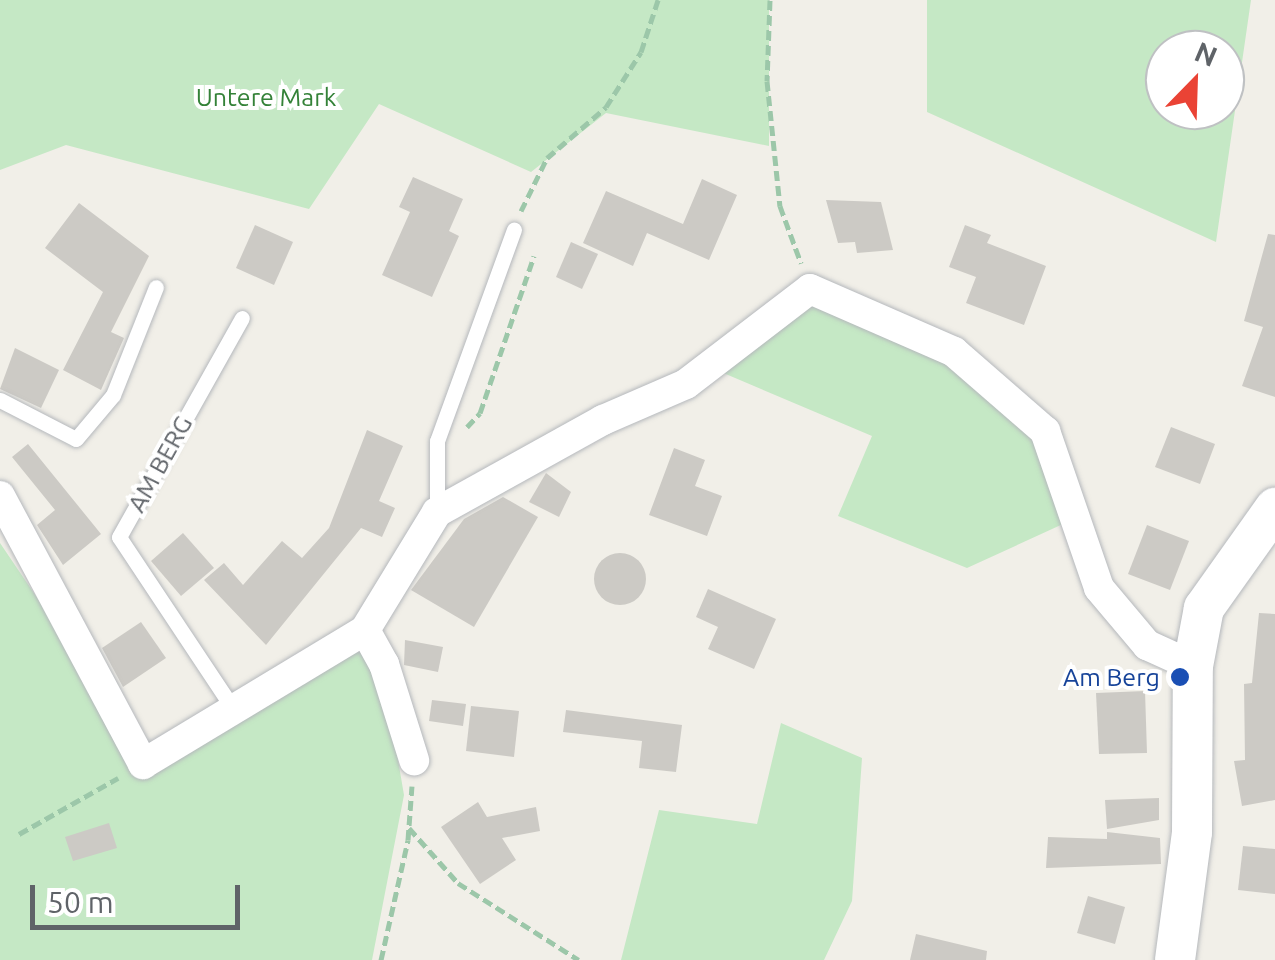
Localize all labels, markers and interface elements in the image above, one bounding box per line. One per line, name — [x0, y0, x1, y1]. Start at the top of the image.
north arrow — [1145, 30, 1245, 130]
text: N — [1190, 35, 1222, 72]
park label: Untere Mark — [196, 82, 336, 112]
street label: AM BERG — [121, 411, 199, 517]
place label: Am Berg — [1063, 662, 1160, 692]
marker: Am Berg — [1169, 666, 1191, 688]
scale bar — [35, 865, 245, 927]
text: 50 m — [47, 885, 114, 919]

